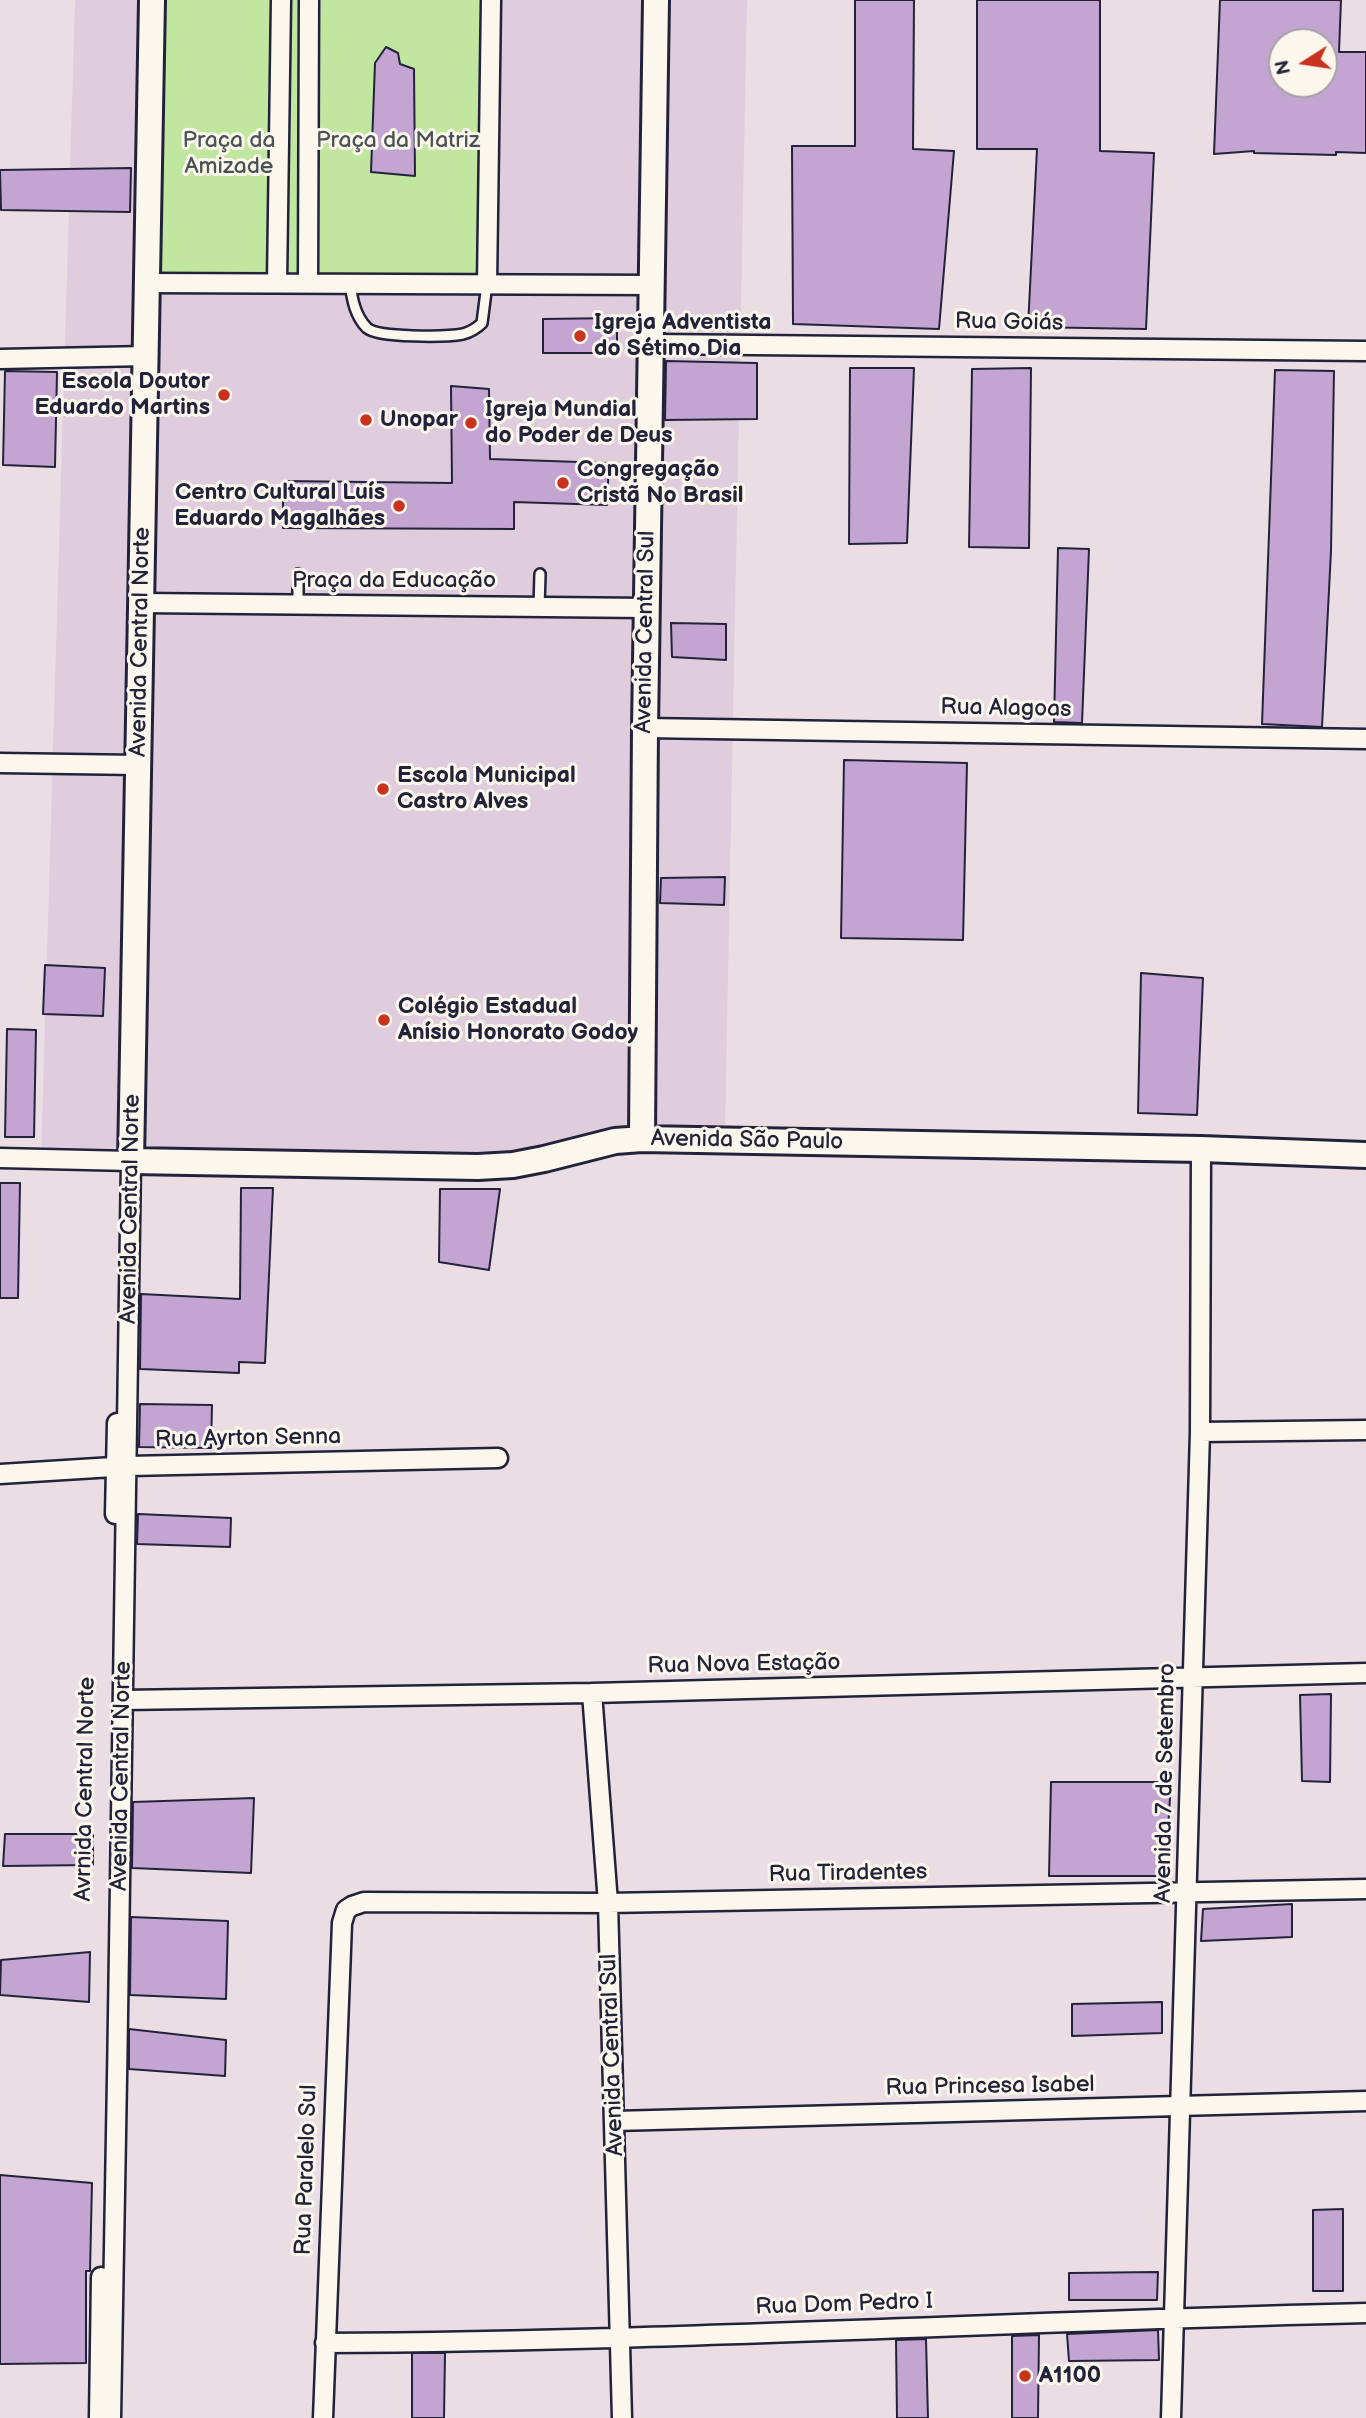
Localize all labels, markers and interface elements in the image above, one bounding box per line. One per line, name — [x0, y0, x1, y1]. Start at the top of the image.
north arrow — [1268, 28, 1338, 98]
text: N — [1271, 58, 1297, 76]
park label: Praça da Amizade — [183, 127, 275, 181]
park label: Praça da Matriz — [316, 127, 480, 155]
street label: Rua Goiás — [955, 308, 1063, 338]
place label: Igreja Adventista do Sétimo Dia — [594, 309, 771, 363]
marker: Igreja Adventista do Sétimo Dia — [572, 328, 588, 344]
place label: Escola Doutor Eduardo Martins — [35, 368, 210, 422]
marker: Escola Doutor Eduardo Martins — [216, 387, 232, 403]
place label: Igreja Mundial do Poder de Deus — [485, 396, 673, 450]
place label: Unopar — [380, 406, 458, 434]
marker: Unopar — [358, 412, 374, 428]
marker: Igreja Mundial do Poder de Deus — [463, 415, 479, 431]
place label: Congregação Cristã No Brasil — [577, 456, 744, 510]
marker: Congregação Cristã No Brasil — [555, 475, 571, 491]
place label: Centro Cultural Luís Eduardo Magalhães — [174, 479, 385, 533]
marker: Centro Cultural Luís Eduardo Magalhães — [391, 498, 407, 514]
street label: Avenida Central Norte — [125, 527, 157, 757]
street label: Avenida Central Sul — [630, 530, 662, 734]
street label: Praça da Educação — [292, 567, 496, 595]
street label: Rua Alagoas — [940, 694, 1072, 724]
place label: Escola Municipal Castro Alves — [397, 762, 576, 816]
marker: Escola Municipal Castro Alves — [375, 781, 391, 797]
place label: Colégio Estadual Anísio Honorato Godoy — [398, 993, 638, 1047]
marker: Colégio Estadual Anísio Honorato Godoy — [376, 1012, 392, 1028]
street label: Avenida Central Norte — [115, 1094, 147, 1324]
street label: Avenida São Paulo — [651, 1126, 843, 1156]
street label: Rua Ayrton Senna — [155, 1424, 341, 1454]
street label: Rua Nova Estação — [647, 1650, 841, 1680]
street label: Avenida Central Norte — [106, 1661, 138, 1891]
street label: Avenida 7 de Setembro — [1150, 1663, 1182, 1903]
street label: Avrnida Central Norte — [70, 1676, 102, 1902]
street label: Rua Tiradentes — [768, 1859, 928, 1889]
street label: Avenida Central Sul — [596, 1953, 630, 2157]
street label: Rua Princesa Isabel — [885, 2071, 1095, 2103]
street label: Rua Paralelo Sul — [290, 2084, 324, 2256]
street label: Rua Dom Pedro I — [755, 2288, 933, 2322]
place label: A1100 — [1039, 2362, 1101, 2390]
marker: A1100 — [1017, 2368, 1033, 2384]

